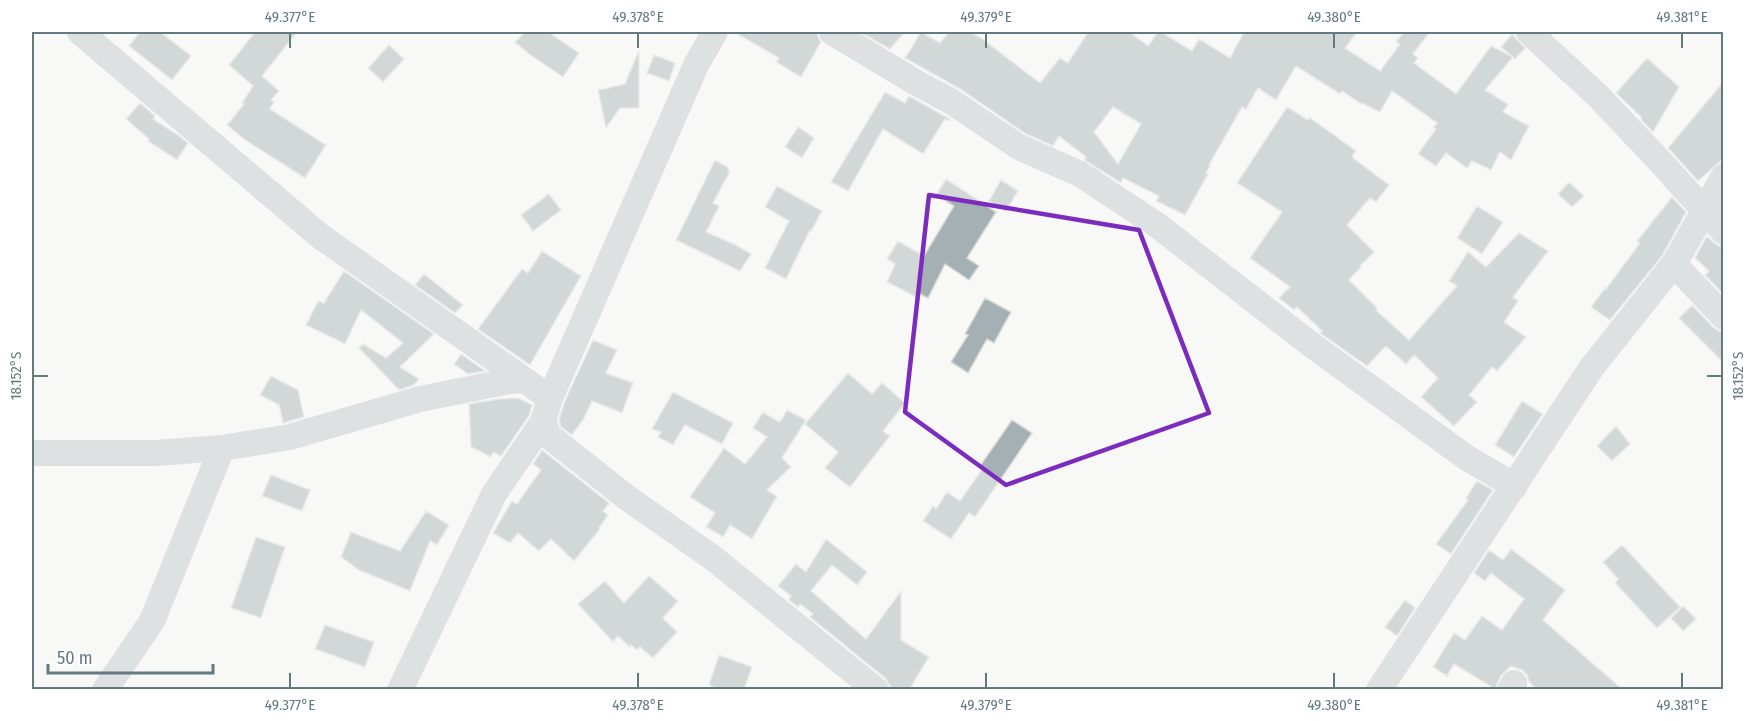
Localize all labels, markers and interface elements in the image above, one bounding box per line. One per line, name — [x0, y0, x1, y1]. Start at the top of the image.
text: 49.377°E — [265, 8, 315, 26]
text: 49.378°E — [612, 8, 664, 26]
text: 49.379°E — [960, 8, 1012, 26]
text: 49.380°E — [1307, 8, 1361, 26]
text: 49.381°E — [1656, 8, 1708, 26]
text: 18.152°S — [7, 352, 25, 400]
text: 18.152°S — [1729, 352, 1747, 400]
scale bar — [48, 637, 213, 675]
text: 50 m — [57, 647, 93, 669]
text: 49.377°E — [265, 696, 315, 714]
text: 49.378°E — [612, 696, 664, 714]
text: 49.379°E — [960, 696, 1012, 714]
text: 49.380°E — [1307, 696, 1361, 714]
text: 49.381°E — [1656, 696, 1708, 714]

